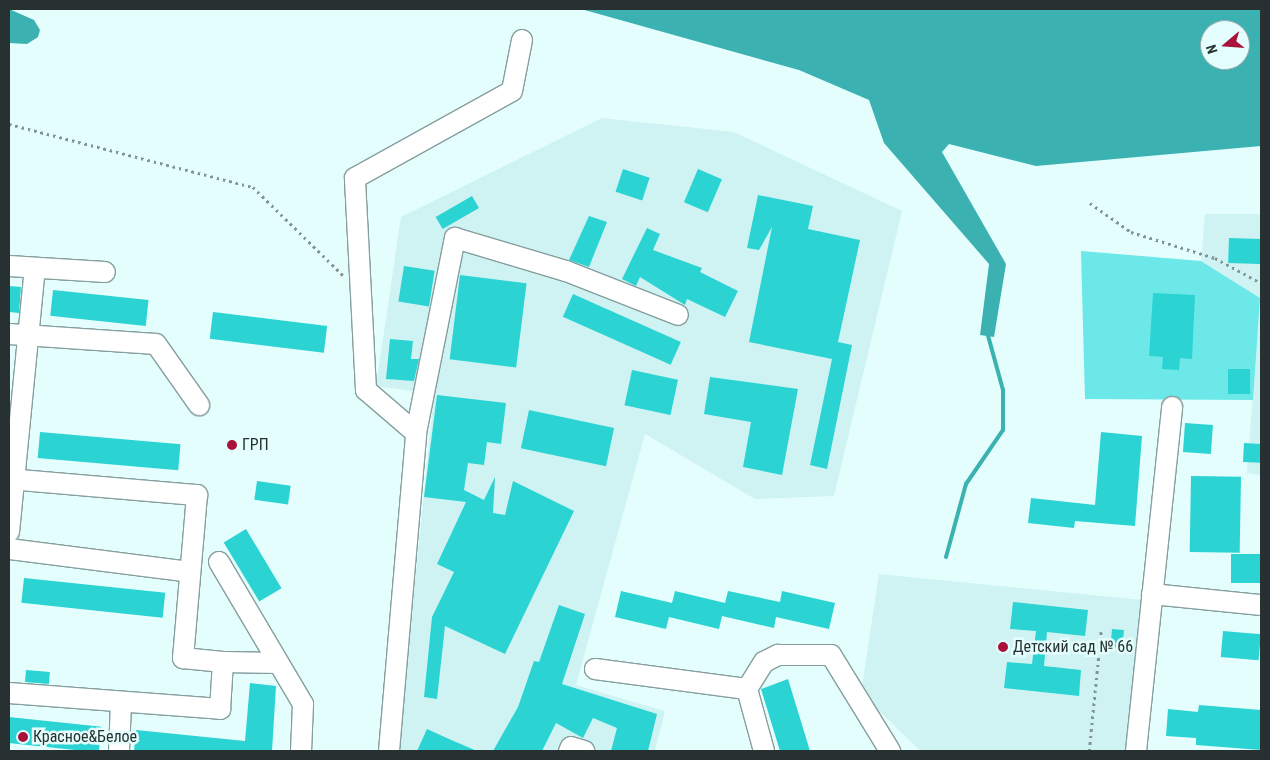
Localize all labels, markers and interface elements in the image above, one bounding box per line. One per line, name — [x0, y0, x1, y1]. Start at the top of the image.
north arrow — [1200, 20, 1250, 70]
text: N — [1203, 43, 1221, 56]
place label: ГРП — [242, 435, 269, 455]
marker: ГРП — [226, 439, 238, 451]
place label: Детский сад № 66 — [1013, 637, 1133, 657]
marker: Детский сад № 66 — [997, 641, 1009, 653]
place label: Красное&Белое — [33, 727, 137, 747]
marker: Красное&Белое — [17, 731, 29, 743]

